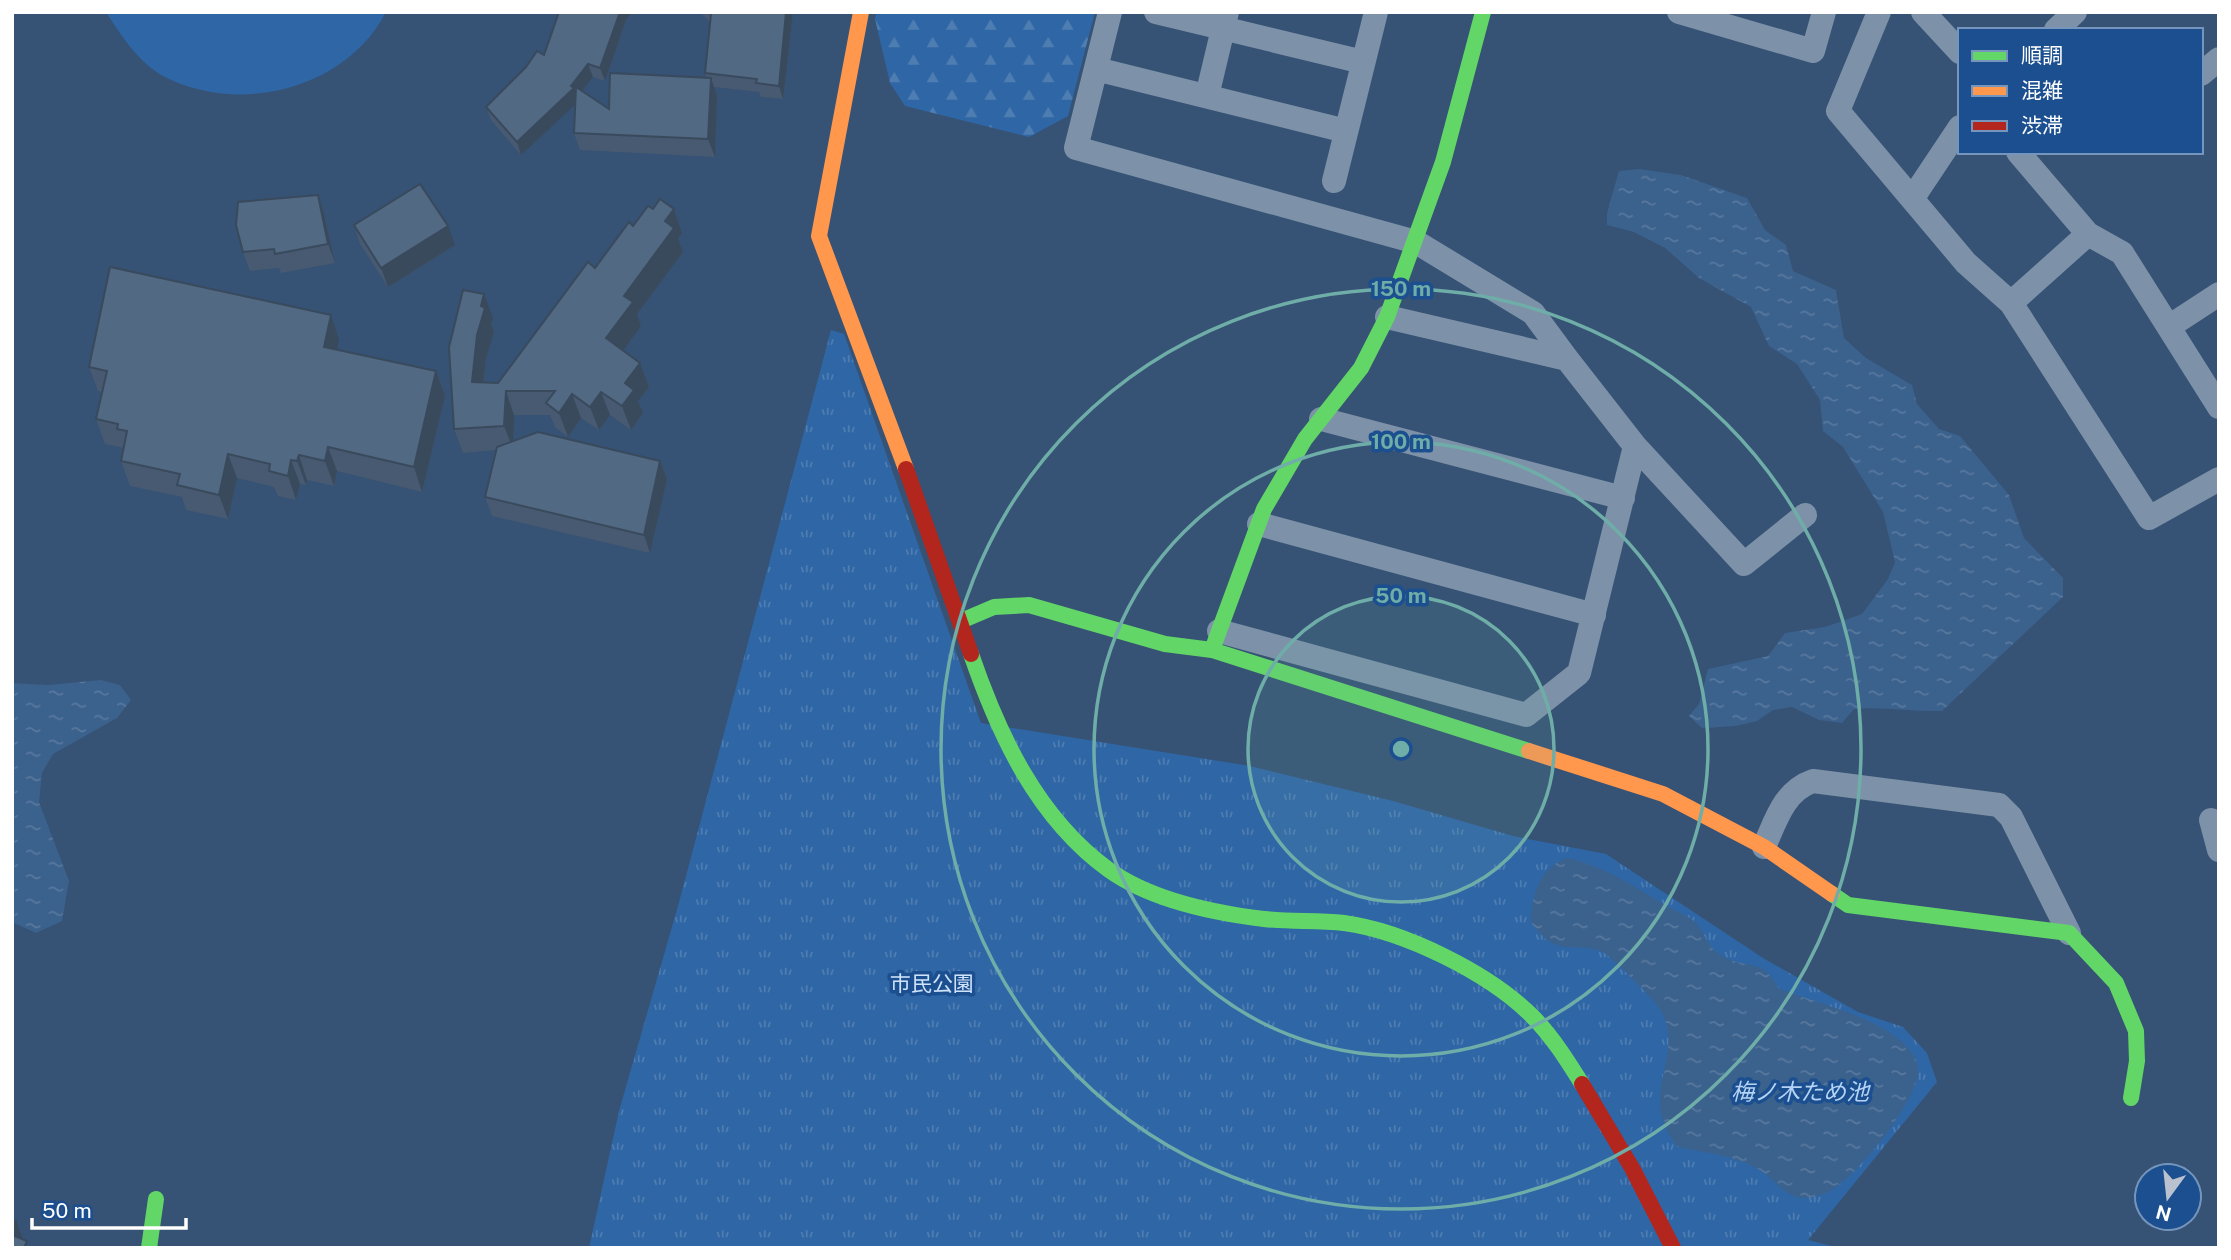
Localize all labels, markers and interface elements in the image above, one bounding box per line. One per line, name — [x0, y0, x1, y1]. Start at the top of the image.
legend — [1958, 28, 2203, 154]
text: 順調 — [2021, 43, 2063, 68]
text: 混雑 — [2021, 78, 2063, 103]
text: 渋滞 — [2021, 113, 2063, 138]
text: 150 m — [1371, 276, 1431, 301]
text: 100 m — [1371, 429, 1431, 454]
text: 50 m — [1375, 583, 1427, 608]
centre of rings — [1389, 737, 1413, 761]
park label: 市民公園 — [890, 971, 974, 996]
water label: 梅ノ木ため池 — [1731, 1078, 1871, 1105]
north arrow — [2133, 1162, 2203, 1232]
scale bar — [32, 1186, 186, 1230]
text: 50 m — [42, 1198, 92, 1223]
text: N — [2154, 1201, 2174, 1226]

